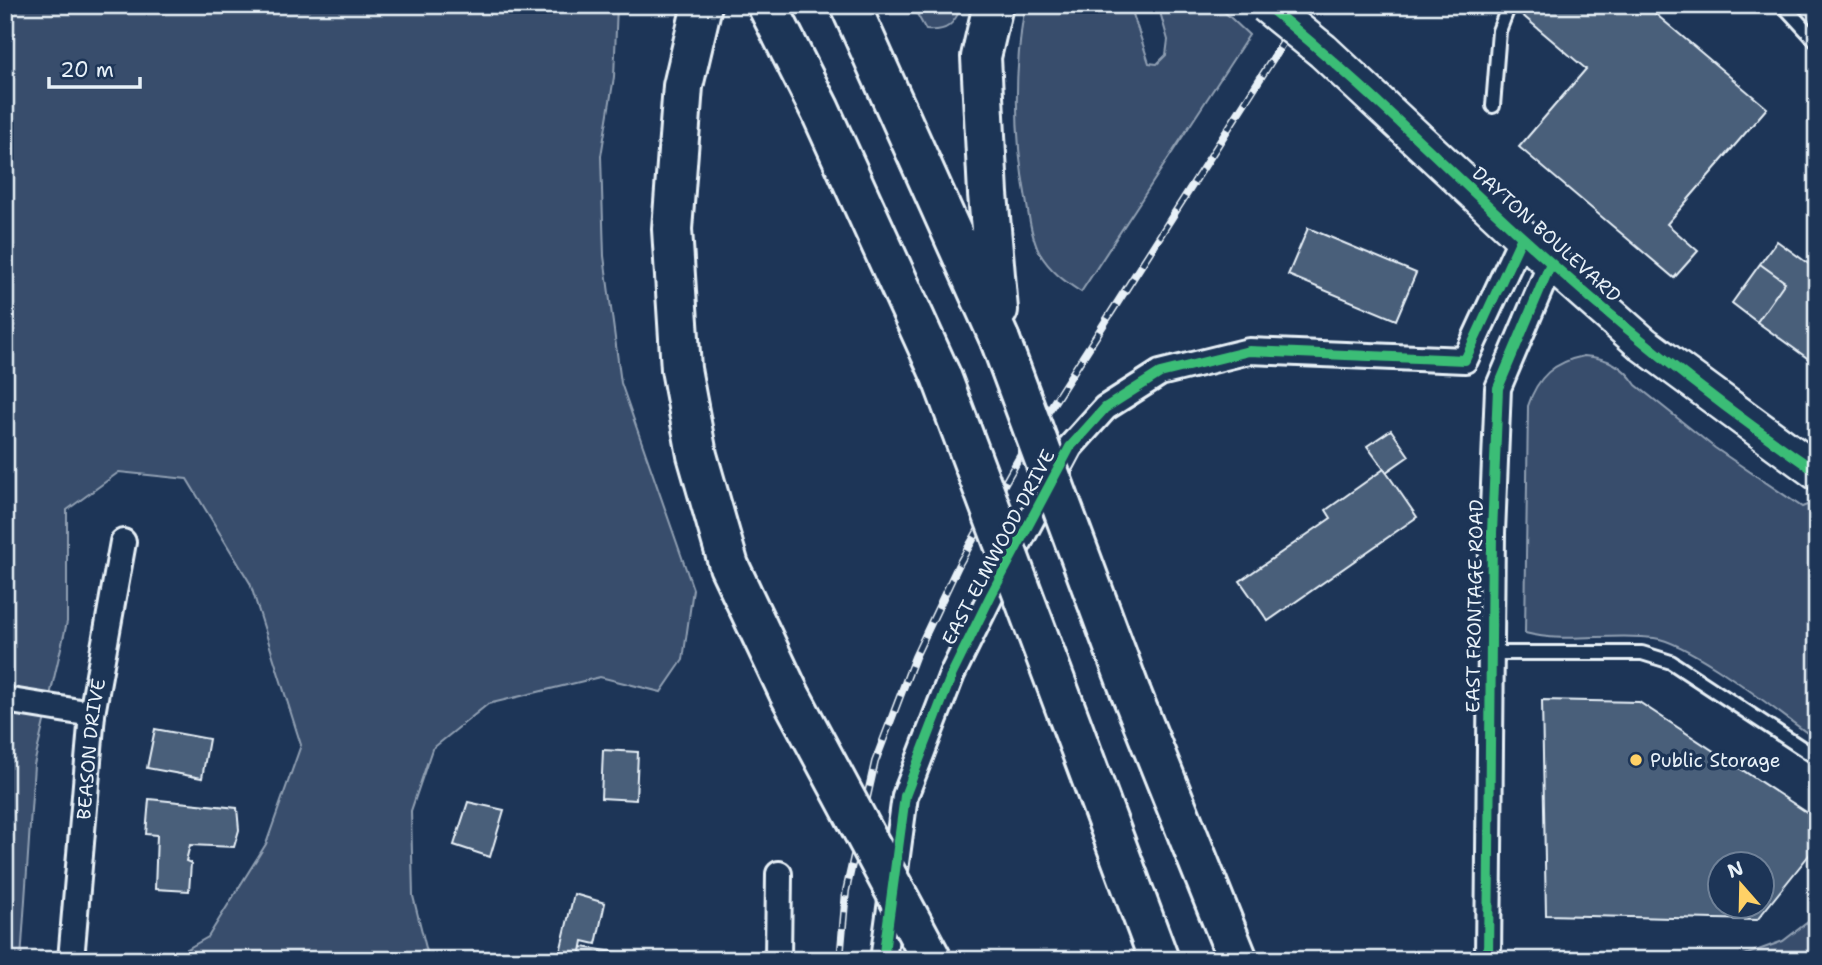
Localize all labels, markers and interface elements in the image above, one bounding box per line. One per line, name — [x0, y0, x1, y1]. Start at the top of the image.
scale bar — [49, 46, 140, 90]
text: 20 m — [60, 56, 114, 84]
street label: DAYTON BOULEVARD — [1467, 161, 1626, 308]
street label: EAST ELMWOOD DRIVE — [936, 445, 1061, 649]
street label: EAST FRONTAGE ROAD — [1460, 499, 1489, 713]
street label: BEASON DRIVE — [71, 676, 111, 821]
place label: Public Storage — [1650, 748, 1781, 773]
marker: Public Storage — [1628, 752, 1644, 768]
north arrow — [1706, 850, 1776, 920]
text: N — [1724, 855, 1747, 884]

